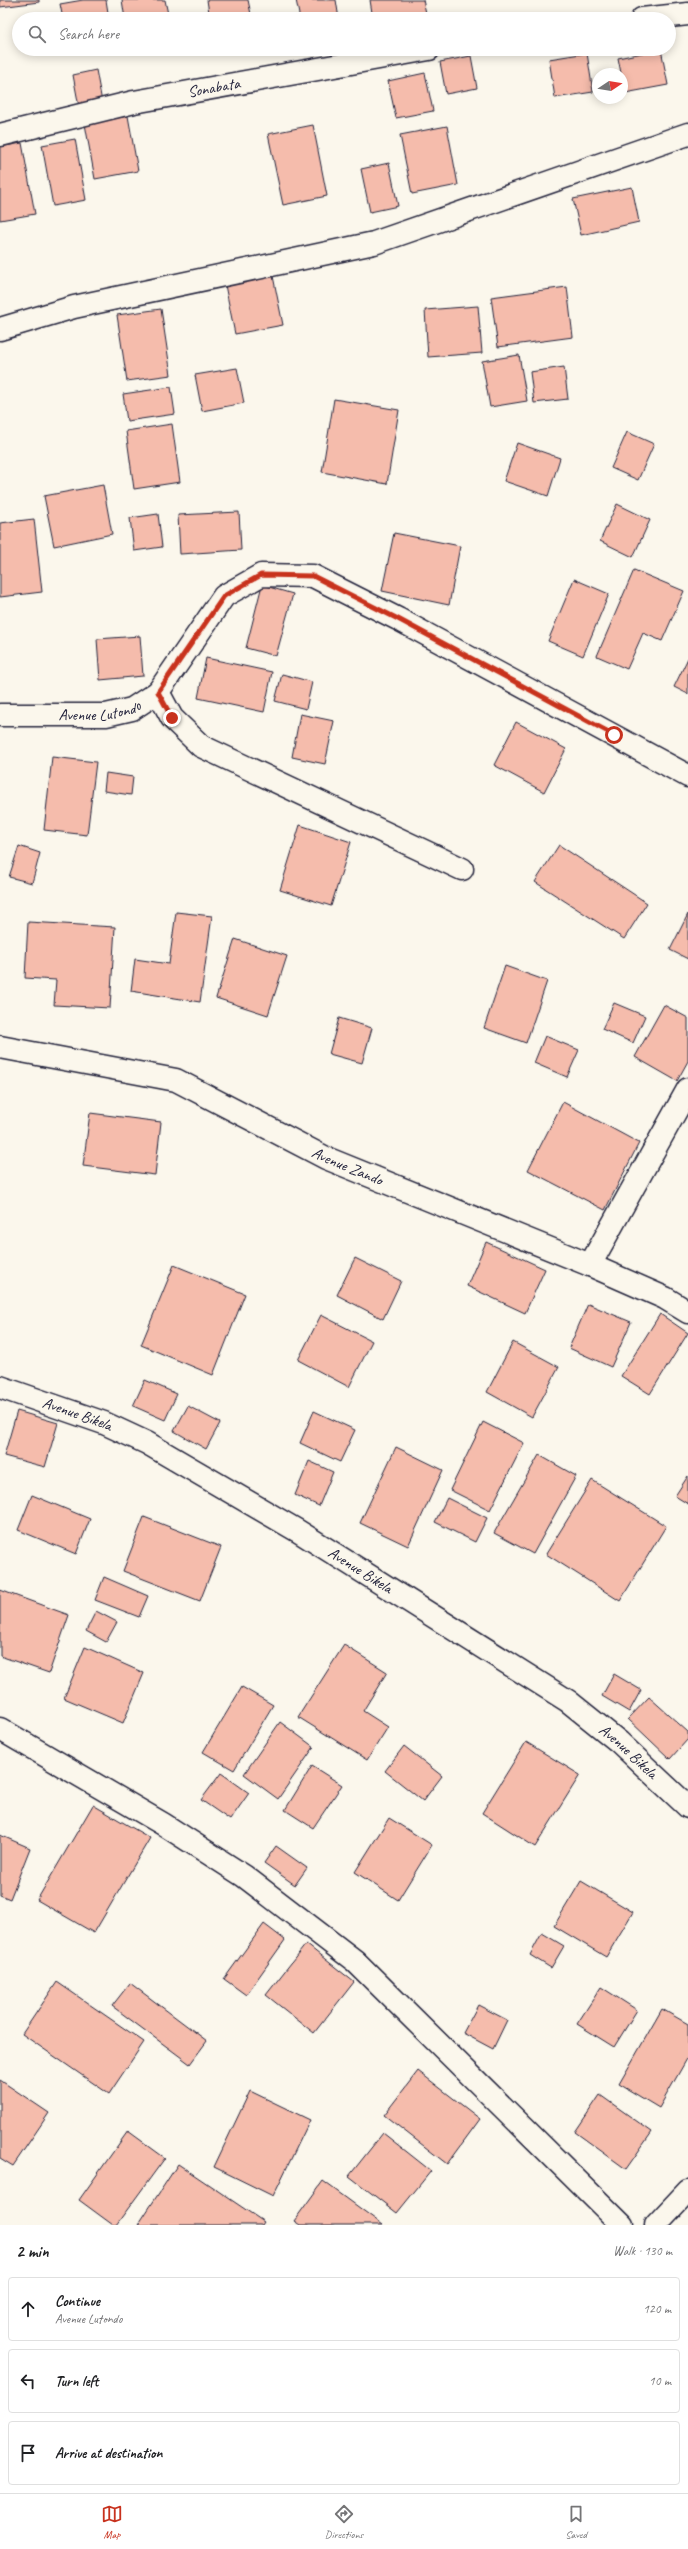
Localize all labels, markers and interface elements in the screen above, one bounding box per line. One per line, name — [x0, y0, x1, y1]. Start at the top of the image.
search box — [12, 12, 676, 56]
icon: search — [26, 23, 48, 45]
text: Search here — [58, 25, 119, 44]
north arrow — [592, 68, 628, 104]
street label: Sonabata — [186, 73, 242, 102]
street label: Avenue Lutondo — [59, 695, 146, 725]
route end — [163, 709, 181, 727]
route start — [605, 726, 623, 744]
street label: Avenue Zando — [308, 1142, 388, 1191]
street label: Avenue Bikela — [40, 1393, 117, 1436]
street label: Avenue Bikela — [324, 1543, 398, 1599]
street label: Avenue Bikela — [595, 1720, 663, 1784]
text: 2 min — [16, 2241, 49, 2262]
text: Walk · 130 m — [613, 2243, 672, 2259]
text: Continue — [55, 2292, 100, 2311]
icon: ahead — [17, 2298, 39, 2320]
text: 120 m — [643, 2301, 671, 2317]
text: Avenue Lutondo — [55, 2311, 122, 2327]
icon: left — [17, 2370, 39, 2392]
text: Turn left — [55, 2372, 98, 2391]
text: 10 m — [649, 2373, 671, 2389]
icon: arrive — [17, 2442, 39, 2464]
text: Arrive at destination — [55, 2444, 162, 2463]
tab: Map — [101, 2503, 123, 2541]
tab: Directions — [325, 2503, 363, 2541]
tab: Saved — [565, 2503, 587, 2541]

